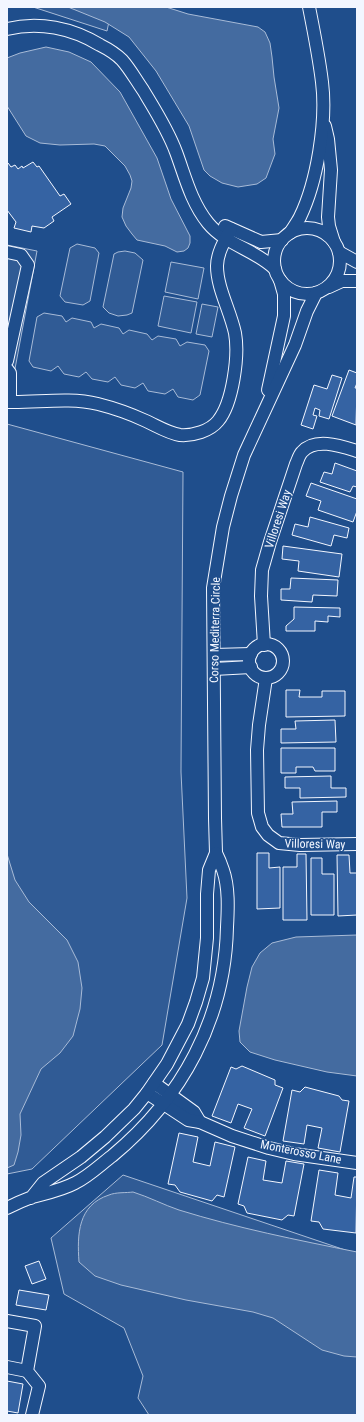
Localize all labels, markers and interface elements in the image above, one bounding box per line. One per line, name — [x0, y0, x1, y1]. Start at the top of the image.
street label: Villoresi Way — [262, 488, 294, 550]
street label: Corso Mediterra Circle — [207, 577, 223, 683]
street label: Villoresi Way — [284, 836, 346, 852]
street label: Monterosso Lane — [259, 1137, 343, 1167]

